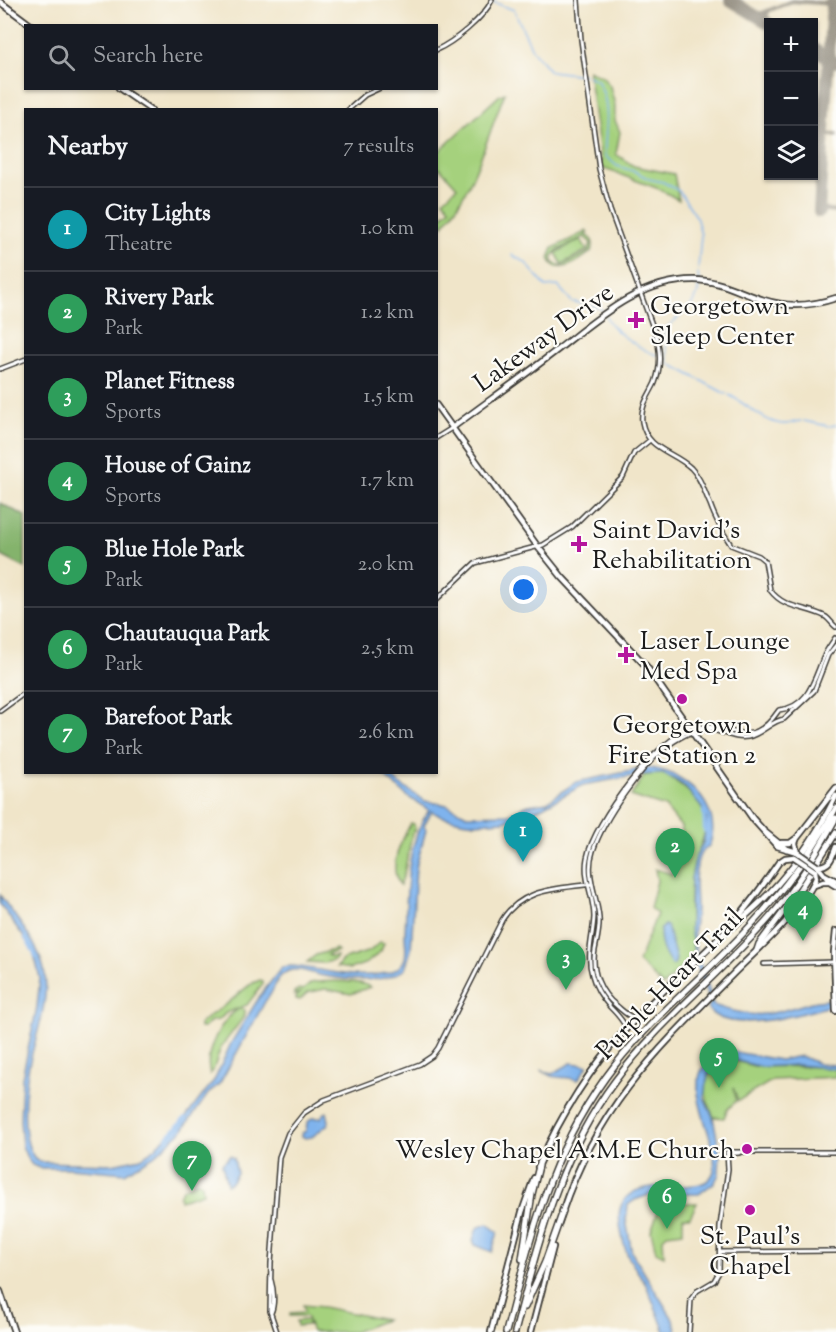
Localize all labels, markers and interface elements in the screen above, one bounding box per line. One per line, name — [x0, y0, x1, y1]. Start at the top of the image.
map controls — [764, 18, 818, 180]
button: + — [764, 18, 818, 72]
search box — [24, 24, 438, 90]
icon: search — [45, 41, 78, 74]
text: Search here — [93, 41, 203, 73]
button: − — [764, 72, 818, 126]
button: layers — [764, 126, 818, 180]
text: Nearby — [48, 129, 128, 166]
text: 7 results — [343, 133, 414, 162]
text: City Lights — [105, 199, 211, 231]
text: 1 — [64, 215, 71, 244]
text: 1.0 km — [360, 215, 414, 244]
text: Theatre — [105, 231, 173, 260]
street label: Lakeway Drive — [467, 276, 622, 403]
text: Rivery Park — [105, 283, 214, 315]
place label: Georgetown Sleep Center — [650, 289, 795, 356]
text: 2 — [63, 299, 72, 328]
text: 1.2 km — [361, 299, 414, 328]
marker: Georgetown Sleep Center — [627, 311, 645, 329]
text: Park — [105, 315, 143, 344]
text: Planet Fitness — [105, 367, 235, 399]
text: 3 — [63, 383, 72, 412]
text: 1.5 km — [364, 383, 414, 412]
text: Sports — [105, 399, 161, 428]
text: House of Gainz — [105, 451, 251, 483]
text: 4 — [62, 467, 73, 496]
text: 1.7 km — [360, 467, 414, 496]
text: Sports — [105, 483, 161, 512]
place label: Saint David's Rehabilitation — [592, 513, 751, 580]
text: Blue Hole Park — [105, 535, 245, 567]
marker: Saint David's Rehabilitation — [570, 535, 588, 553]
text: 5 — [64, 551, 71, 580]
text: 2.0 km — [358, 551, 414, 580]
text: Park — [105, 567, 143, 596]
your location — [509, 575, 538, 604]
text: Chautauqua Park — [105, 619, 270, 651]
place label: Laser Lounge Med Spa — [640, 624, 790, 691]
text: 6 — [63, 635, 72, 664]
text: 2.5 km — [361, 635, 414, 664]
marker: Laser Lounge Med Spa — [617, 646, 635, 664]
text: Park — [105, 651, 143, 680]
marker: Georgetown Fire Station 2 — [675, 692, 689, 706]
text: Barefoot Park — [105, 703, 233, 735]
place label: Georgetown Fire Station 2 — [608, 708, 756, 775]
text: 7 — [62, 719, 73, 748]
text: 2.6 km — [358, 719, 414, 748]
text: Park — [105, 735, 143, 764]
pin: 1 — [504, 812, 542, 862]
pin: 2 — [656, 828, 694, 878]
pin: 4 — [784, 892, 822, 941]
street label: Purple Heart Trail — [588, 900, 753, 1069]
pin: 3 — [546, 940, 586, 990]
pin: 5 — [700, 1038, 738, 1088]
place label: Wesley Chapel A.M.E Church — [395, 1133, 735, 1170]
pin: 7 — [172, 1142, 212, 1191]
marker: Wesley Chapel A.M.E Church — [740, 1142, 754, 1156]
pin: 6 — [648, 1180, 686, 1229]
marker: St. Paul's Chapel — [743, 1203, 757, 1217]
place label: St. Paul's Chapel — [700, 1219, 800, 1286]

